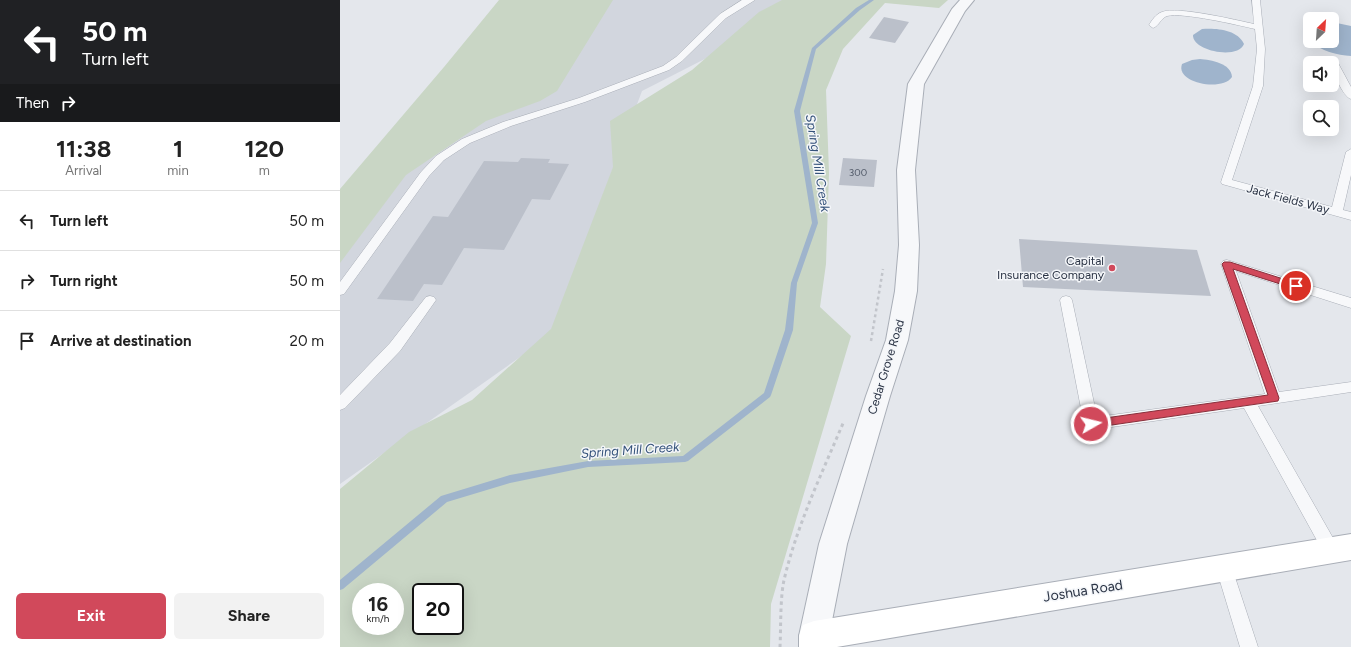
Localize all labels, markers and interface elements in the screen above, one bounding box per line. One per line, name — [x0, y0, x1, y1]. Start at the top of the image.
north arrow — [1303, 12, 1339, 48]
map controls — [1303, 12, 1339, 136]
text: 50 m — [82, 14, 148, 48]
icon: left — [16, 16, 68, 68]
text: Turn left — [82, 48, 149, 70]
button: sound — [1303, 56, 1339, 92]
icon: right — [57, 92, 79, 114]
text: Then — [16, 94, 49, 112]
button: search — [1303, 100, 1339, 136]
water label: Spring Mill Creek — [803, 113, 833, 214]
text: 11:38 — [56, 134, 111, 163]
text: 1 — [173, 134, 183, 163]
text: 120 — [245, 134, 284, 163]
text: Arrival — [65, 163, 102, 178]
text: min — [167, 163, 189, 178]
text: m — [259, 163, 270, 178]
house number: 300 — [849, 166, 867, 179]
street label: Jack Fields Way — [1245, 181, 1332, 217]
icon: left — [16, 210, 38, 232]
text: Turn left — [50, 212, 108, 230]
text: 50 m — [289, 212, 324, 230]
place label: Capital Insurance Company — [997, 254, 1105, 282]
marker: Capital Insurance Company — [1107, 263, 1117, 273]
pin — [1279, 269, 1313, 303]
icon: right — [16, 270, 38, 292]
text: Turn right — [50, 272, 118, 290]
text: 50 m — [289, 272, 324, 290]
icon: arrive — [1285, 275, 1307, 297]
street label: Cedar Grove Road — [865, 318, 907, 416]
icon: arrive — [16, 330, 38, 352]
text: Arrive at destination — [50, 332, 191, 350]
text: 20 m — [290, 332, 324, 350]
position arrow — [1070, 403, 1112, 445]
water label: Spring Mill Creek — [580, 439, 680, 461]
street label: Joshua Road — [1042, 576, 1124, 606]
speed limit sign: 20 — [412, 583, 464, 635]
text: 16 — [368, 592, 388, 616]
button: Exit — [16, 593, 166, 639]
button: Share — [174, 593, 324, 639]
text: km/h — [367, 612, 389, 625]

